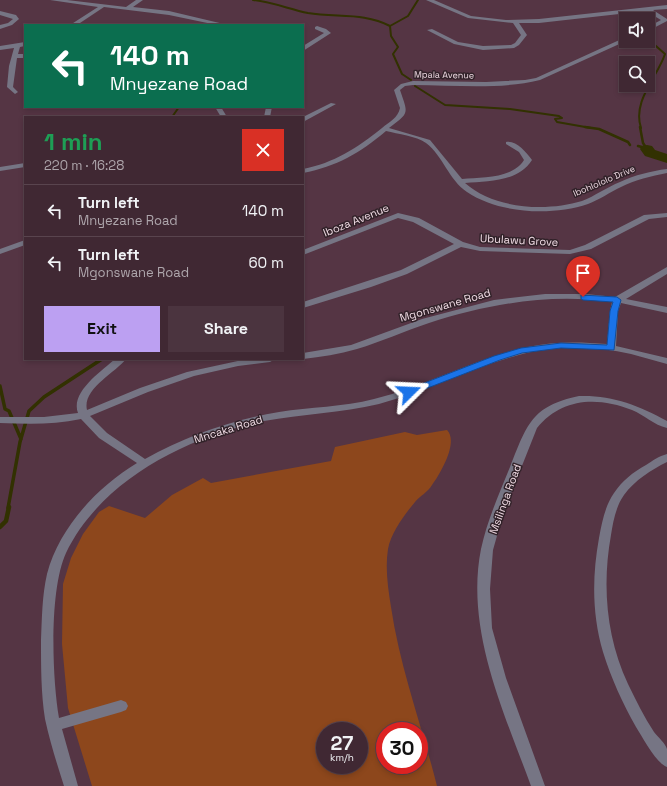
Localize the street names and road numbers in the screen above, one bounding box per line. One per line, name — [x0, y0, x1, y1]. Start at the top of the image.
street label: Mpala Avenue — [414, 68, 474, 82]
street label: Ibohlololo Drive — [571, 163, 637, 199]
street label: Iboza Avenue — [321, 200, 391, 240]
street label: Ubulawu Grove — [479, 231, 559, 249]
street label: Mgonswane Road — [398, 285, 492, 325]
street label: Mncaka Road — [192, 412, 264, 446]
street label: Msilinga Road — [486, 462, 524, 536]

